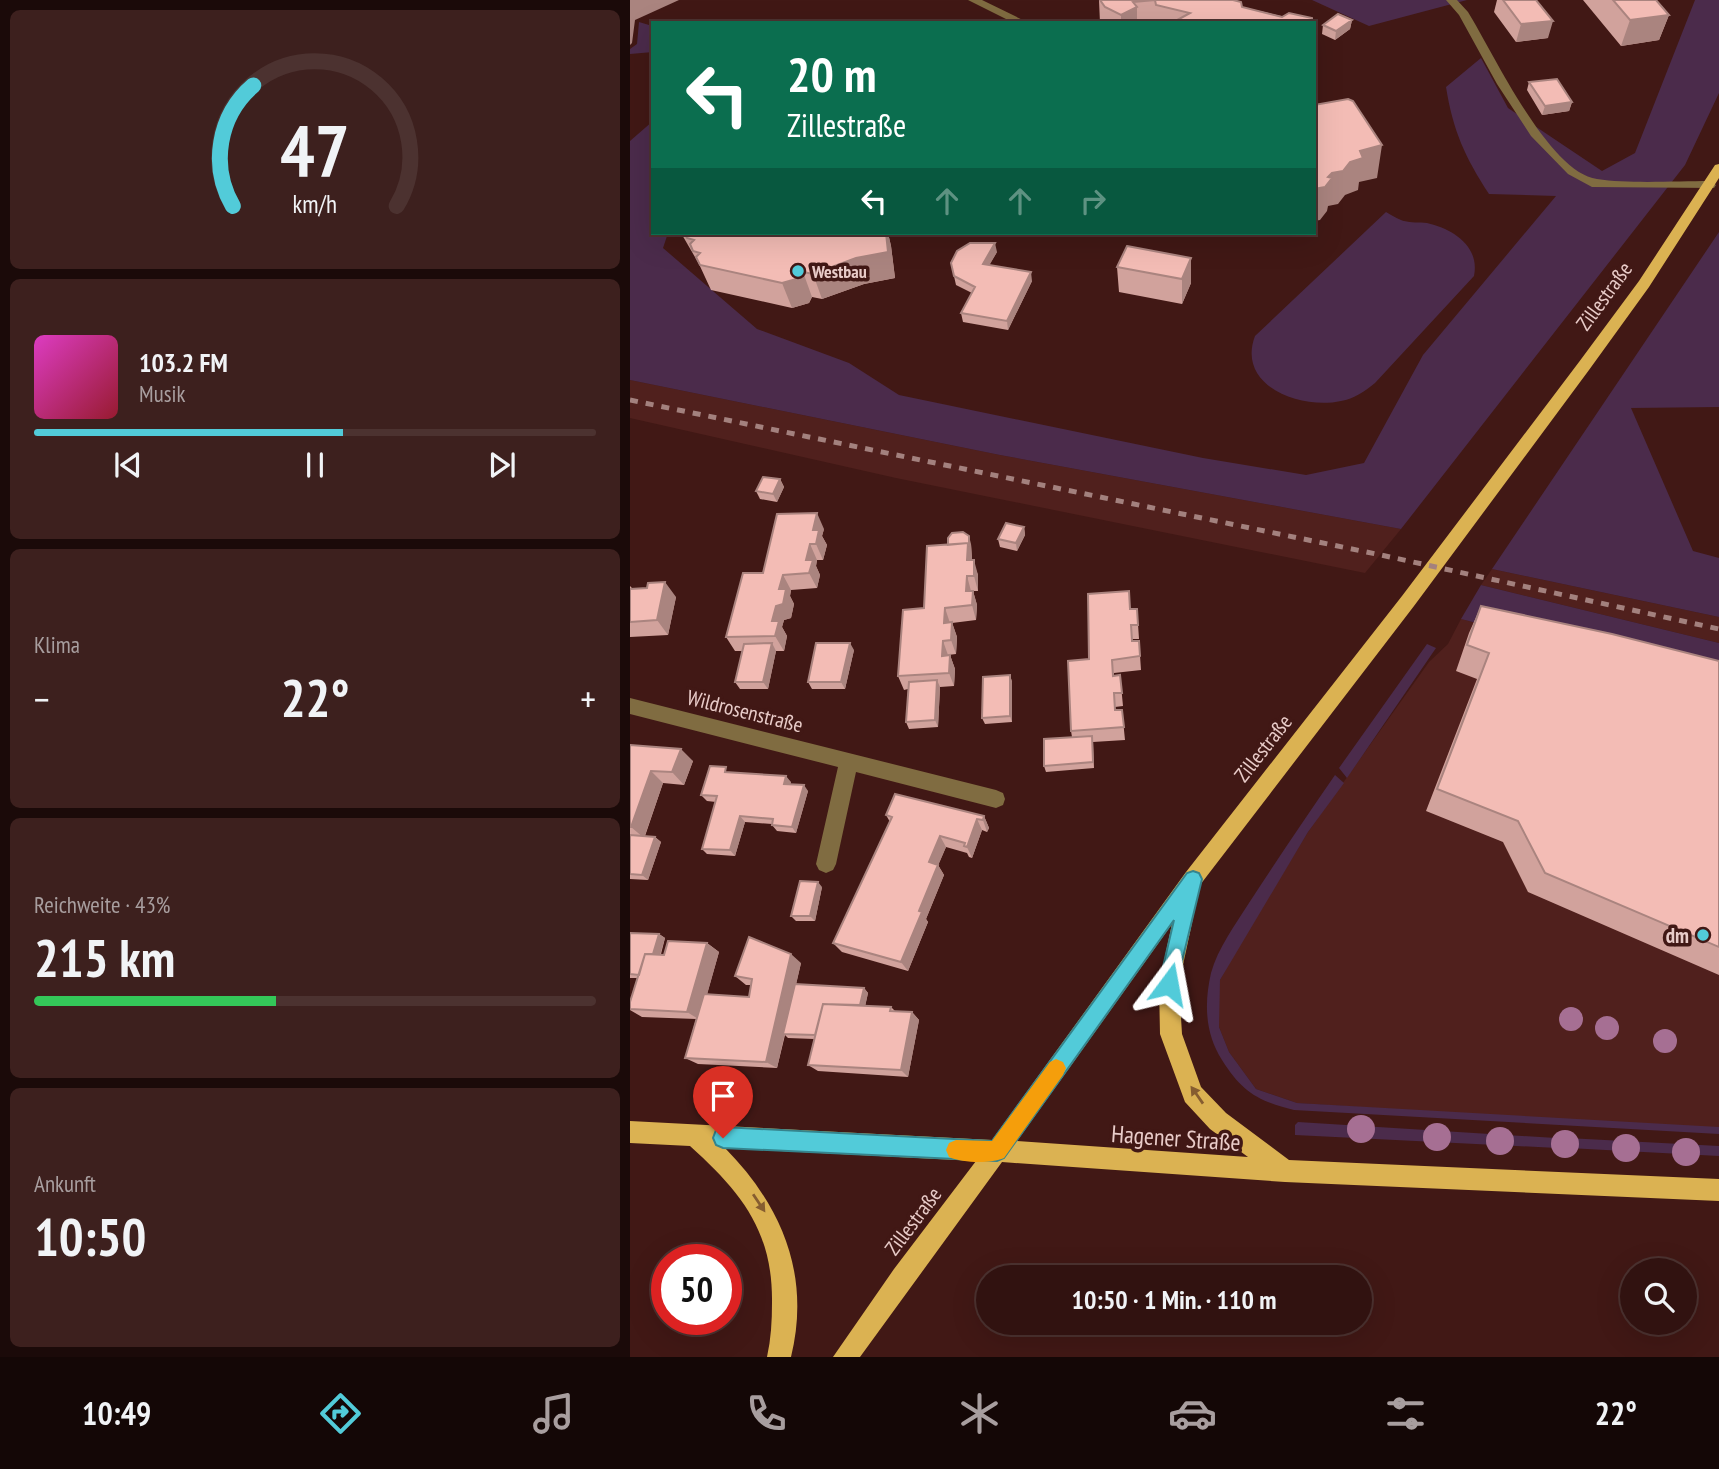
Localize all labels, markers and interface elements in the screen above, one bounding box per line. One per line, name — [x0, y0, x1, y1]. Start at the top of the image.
text: 20 m — [787, 42, 876, 106]
icon: left — [672, 49, 763, 140]
text: 47 — [280, 102, 350, 196]
text: Zillestraße — [787, 104, 906, 146]
icon: left — [855, 182, 893, 220]
icon: ahead — [928, 182, 966, 220]
icon: ahead — [1001, 182, 1039, 220]
icon: right — [1074, 182, 1112, 220]
text: km/h — [293, 188, 337, 220]
street label: Zillestraße — [1570, 256, 1638, 336]
place label: Westbau — [811, 260, 867, 283]
marker: Westbau — [790, 263, 806, 279]
text: 103.2 FM — [139, 346, 228, 379]
text: Musik — [139, 379, 185, 408]
icon: previous — [109, 446, 147, 484]
icon: pause — [296, 446, 334, 484]
icon: next — [483, 446, 521, 484]
text: Klima — [34, 630, 80, 659]
text: 22° — [281, 664, 349, 731]
text: − — [34, 674, 50, 723]
text: + — [580, 674, 596, 723]
street label: Wildrosenstraße — [684, 684, 806, 738]
street label: Zillestraße — [1228, 709, 1298, 787]
text: Reichweite · 43% — [34, 890, 170, 919]
place label: dm — [1666, 922, 1689, 949]
text: 215 km — [34, 924, 175, 991]
marker: dm — [1695, 927, 1711, 943]
position arrow — [1132, 947, 1206, 1021]
pin — [693, 1066, 753, 1138]
icon: arrive — [704, 1077, 742, 1115]
one-way arrow — [1190, 1086, 1204, 1105]
street label: Hagener Straße — [1110, 1118, 1242, 1158]
text: Ankunft — [34, 1169, 96, 1198]
street label: Zillestraße — [879, 1182, 947, 1260]
one-way arrow — [752, 1193, 765, 1213]
text: 10:50 — [34, 1203, 146, 1270]
speed limit sign: 50 — [651, 1244, 742, 1335]
map controls — [1620, 1258, 1697, 1335]
button: search — [1620, 1258, 1697, 1335]
text: 10:50 · 1 Min. · 110 m — [1072, 1283, 1276, 1316]
icon: directions — [316, 1389, 365, 1438]
icon: music — [529, 1389, 578, 1438]
icon: phone — [742, 1389, 791, 1438]
icon: climate — [955, 1389, 1004, 1438]
icon: car — [1168, 1389, 1217, 1438]
icon: filters — [1381, 1389, 1430, 1438]
text: 10:49 — [82, 1392, 151, 1434]
text: 22° — [1595, 1392, 1637, 1434]

